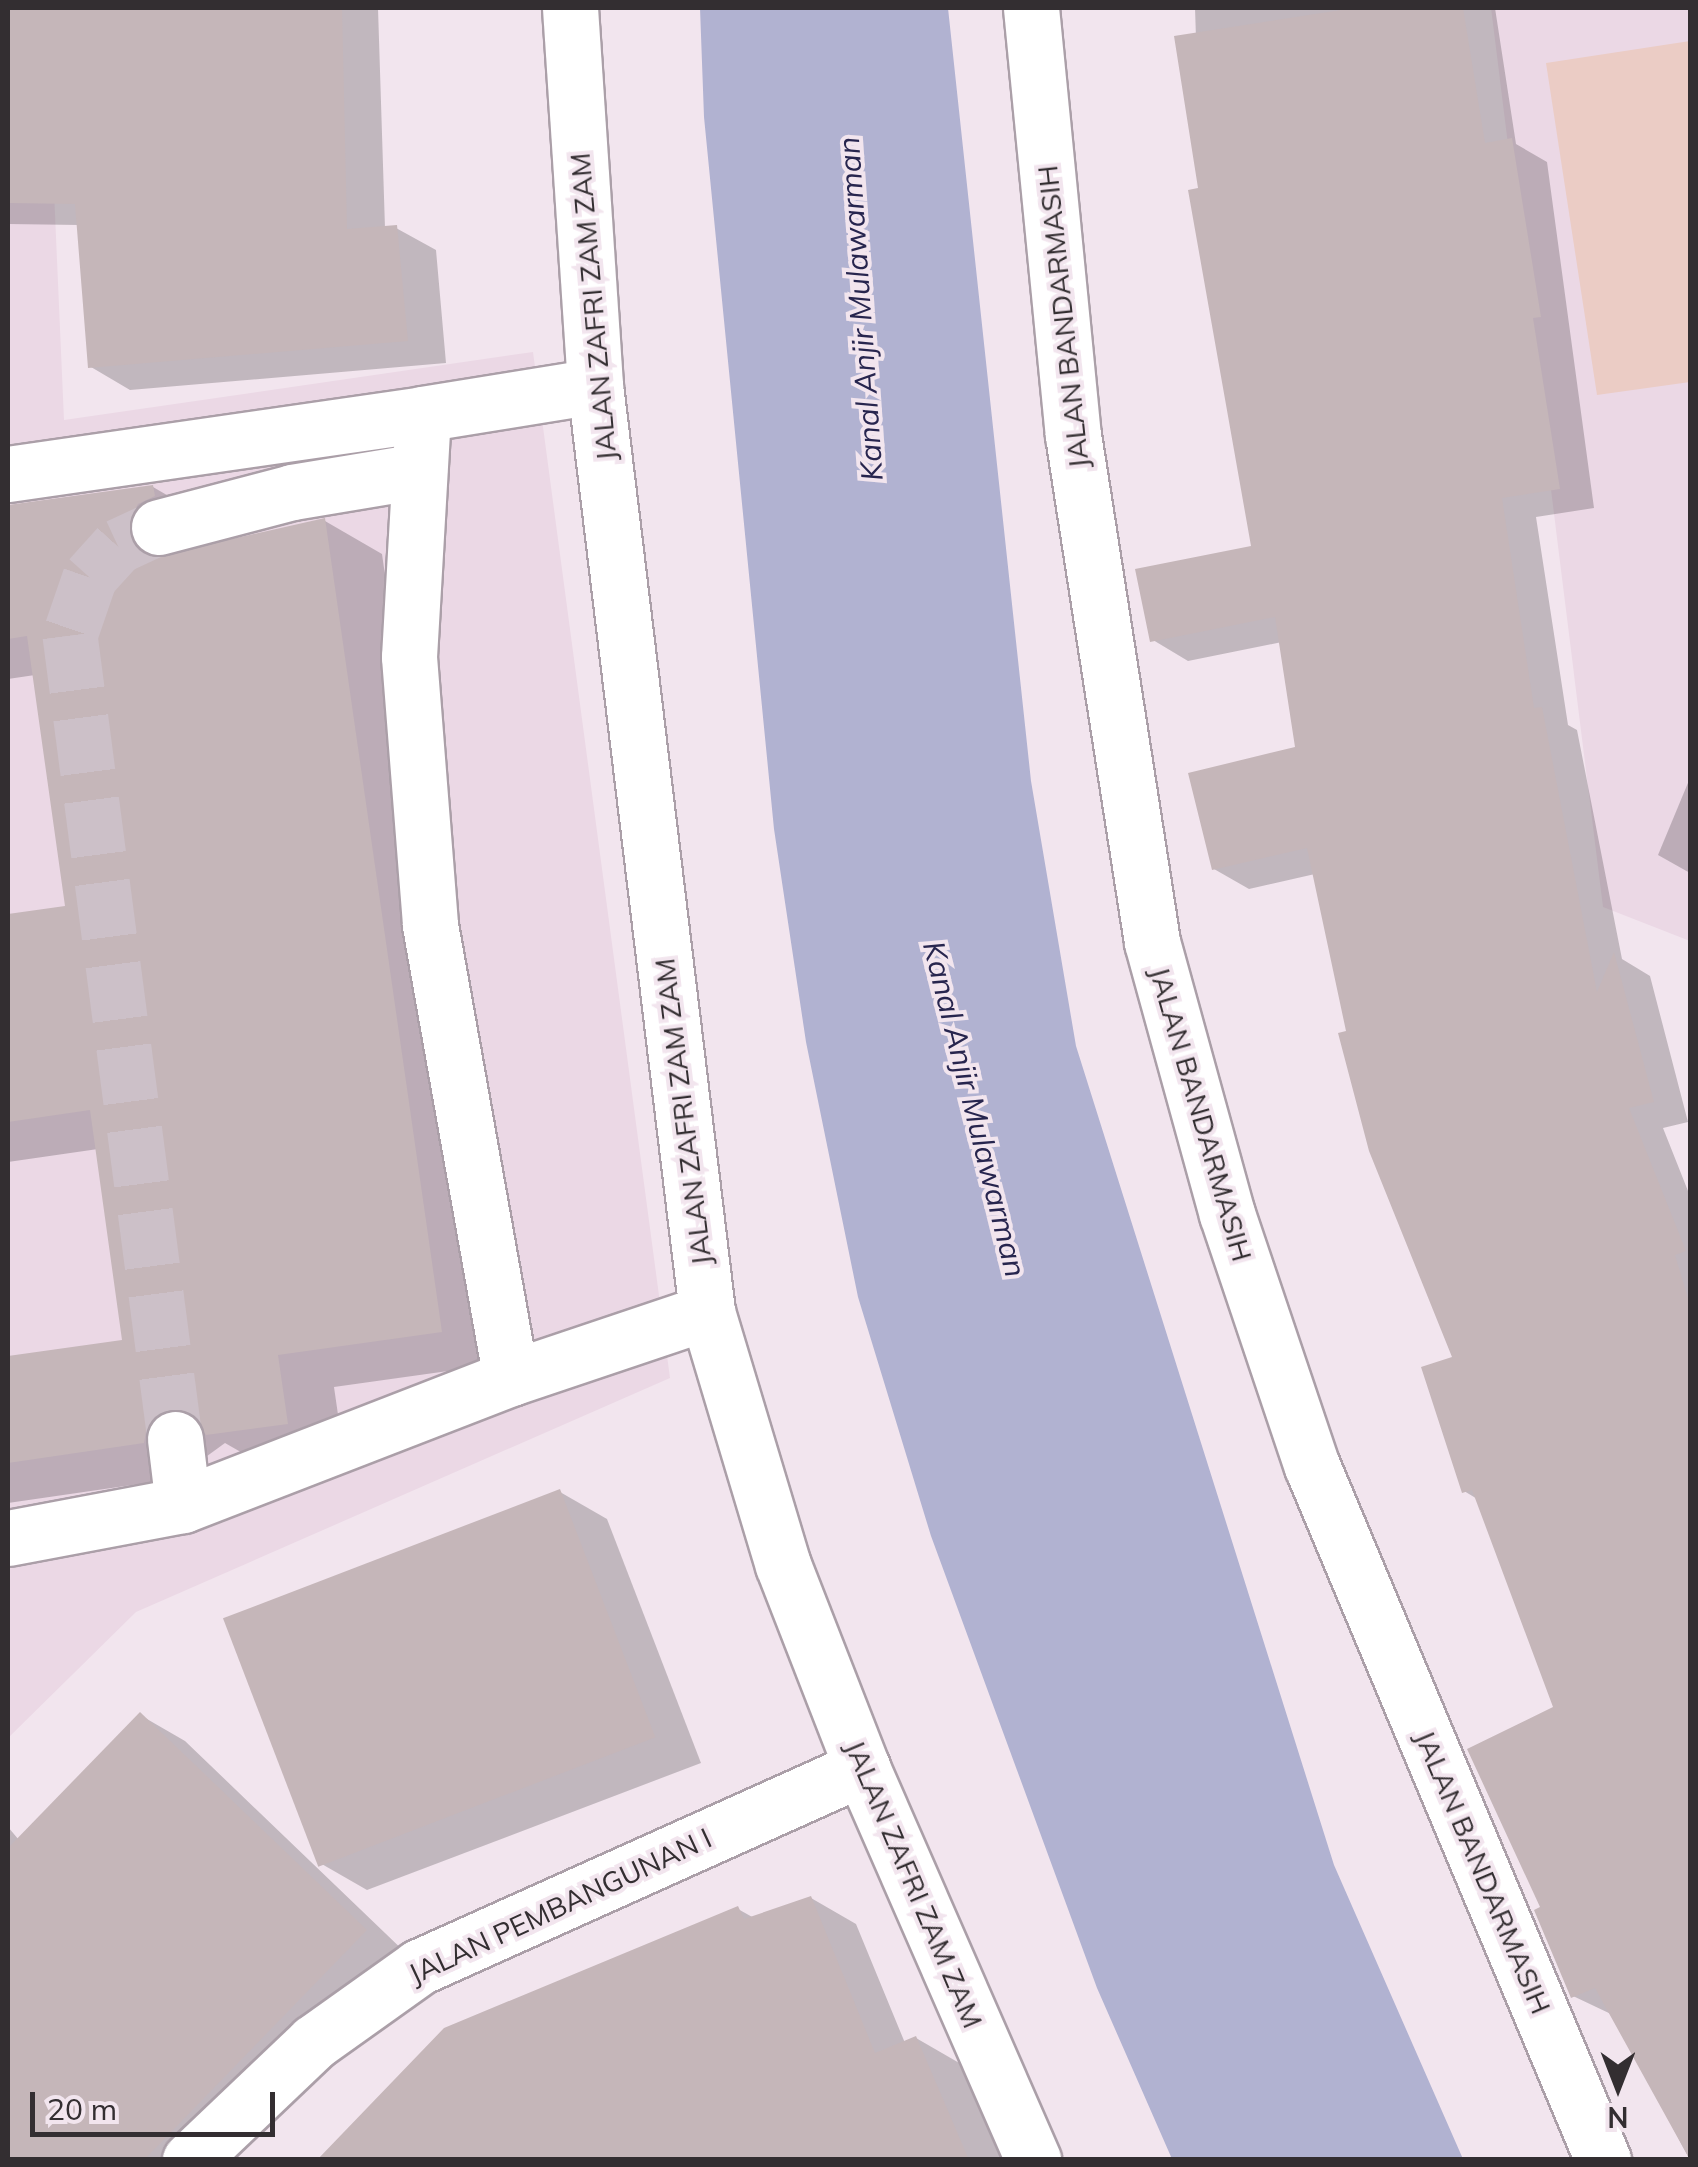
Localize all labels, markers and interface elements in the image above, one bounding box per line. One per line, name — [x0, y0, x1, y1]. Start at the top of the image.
water label: Kanal Anjir Mulawarman — [830, 136, 890, 482]
street label: JALAN ZAFRI ZAM ZAM — [563, 151, 623, 463]
street label: JALAN BANDARMASIH — [1030, 164, 1096, 470]
water label: Kanal Anjir Mulawarman — [916, 937, 1034, 1281]
street label: JALAN ZAFRI ZAM ZAM — [647, 956, 719, 1268]
street label: JALAN BANDARMASIH — [1143, 963, 1259, 1265]
street label: JALAN BANDARMASIH — [1408, 1725, 1558, 2019]
street label: JALAN ZAFRI ZAM ZAM — [838, 1735, 990, 2033]
street label: JALAN PEMBANGUNAN I — [403, 1821, 717, 1991]
north arrow — [1568, 2037, 1668, 2137]
scale bar — [35, 2072, 280, 2134]
text: 20 m — [47, 2090, 117, 2128]
text: N — [1607, 2100, 1629, 2135]

